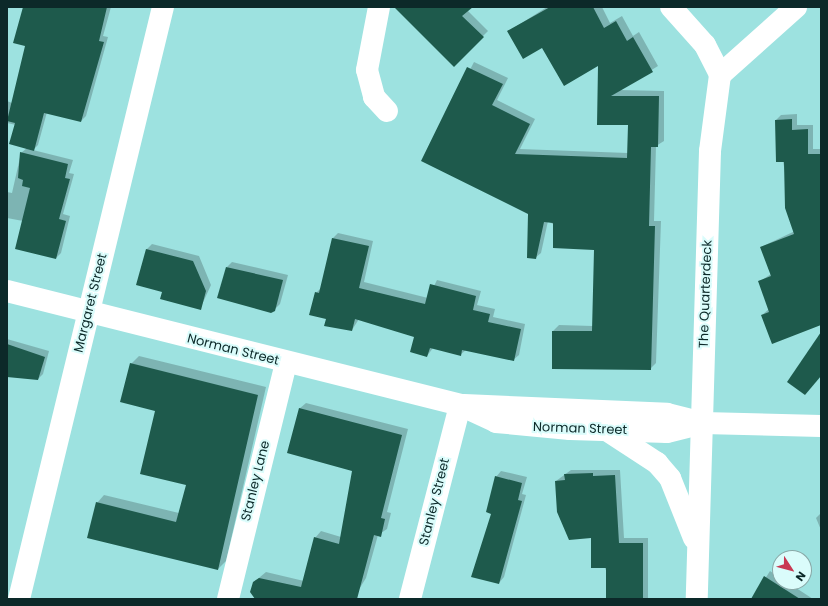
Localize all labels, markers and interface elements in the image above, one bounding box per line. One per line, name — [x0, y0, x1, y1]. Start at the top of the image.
street label: The Quarterdeck — [696, 240, 716, 348]
street label: Margaret Street — [71, 252, 111, 354]
street label: Norman Street — [185, 331, 281, 369]
street label: Norman Street — [533, 420, 627, 438]
street label: Stanley Lane — [238, 439, 274, 523]
street label: Stanley Street — [417, 457, 453, 547]
north arrow — [772, 550, 812, 590]
text: N — [792, 568, 810, 585]

